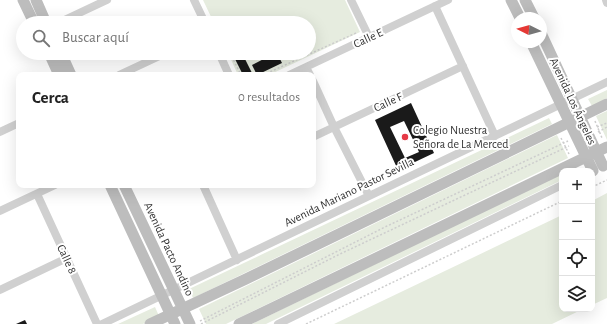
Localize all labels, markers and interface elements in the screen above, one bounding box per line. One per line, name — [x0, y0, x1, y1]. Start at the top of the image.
north arrow — [511, 12, 547, 48]
search box — [16, 16, 316, 60]
street label: Calle E — [351, 26, 385, 50]
icon: search — [30, 27, 52, 49]
text: Buscar aquí — [62, 30, 129, 45]
street label: Avenida Los Ángeles — [548, 55, 599, 146]
text: Cerca — [32, 89, 69, 106]
street label: Calle F — [372, 90, 405, 114]
text: 0 resultados — [238, 91, 300, 104]
place label: Colegio Nuestra Señora de La Merced — [413, 124, 508, 150]
marker: Colegio Nuestra Señora de La Merced — [400, 132, 410, 142]
street label: Avenida Mariano Pastor Sevilla — [282, 155, 416, 229]
map controls — [559, 168, 595, 312]
button: + — [559, 168, 595, 204]
street label: Avenida Pacto Andino — [142, 200, 196, 298]
button: − — [559, 204, 595, 240]
button: locate — [559, 240, 595, 276]
street label: Calle 8 — [55, 242, 79, 276]
button: layers — [559, 276, 595, 312]

